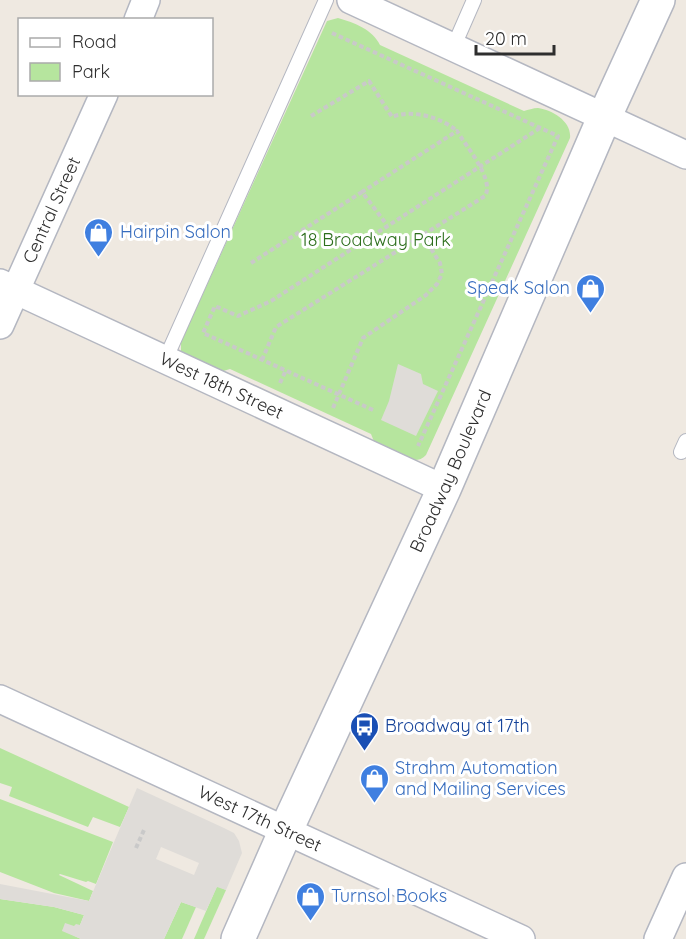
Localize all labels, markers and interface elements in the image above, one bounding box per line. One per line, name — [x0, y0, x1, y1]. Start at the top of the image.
legend — [18, 18, 213, 96]
scale bar — [476, 18, 554, 56]
text: 20 m — [485, 27, 527, 50]
text: Road — [72, 30, 117, 53]
text: Park — [72, 60, 110, 83]
street label: Central Street — [17, 153, 85, 267]
shop icon: Hairpin Salon — [83, 216, 115, 258]
place label: Hairpin Salon — [120, 220, 231, 243]
park label: 18 Broadway Park — [301, 228, 451, 251]
shop icon: Speak Salon — [575, 272, 607, 314]
place label: Speak Salon — [467, 276, 570, 299]
street label: West 18th Street — [156, 347, 287, 424]
street label: Broadway Boulevard — [404, 386, 496, 556]
bus stop icon: Broadway at 17th — [348, 710, 380, 752]
place label: Broadway at 17th — [385, 714, 530, 737]
place label: Strahm Automation and Mailing Services — [395, 756, 566, 800]
shop icon: Strahm Automation and Mailing Services — [358, 762, 390, 804]
street label: West 17th Street — [195, 780, 325, 857]
shop icon: Turnsol Books — [294, 880, 326, 922]
place label: Turnsol Books — [331, 884, 447, 907]

